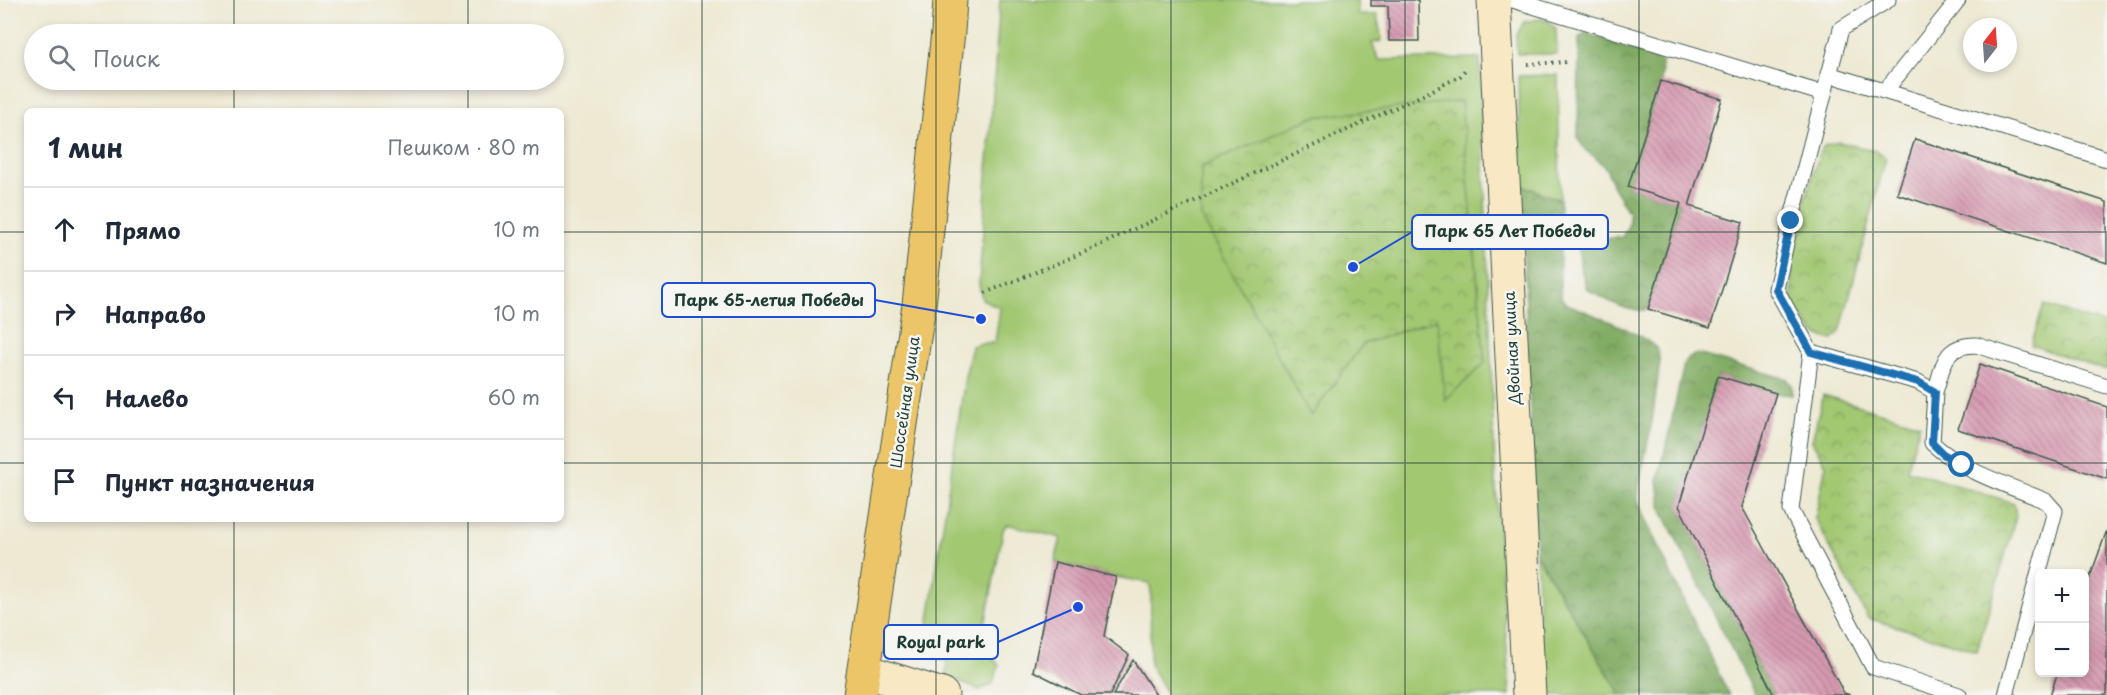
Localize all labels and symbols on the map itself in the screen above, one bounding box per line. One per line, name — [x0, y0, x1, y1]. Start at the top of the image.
north arrow — [1963, 18, 2017, 72]
route end — [1777, 207, 1803, 233]
callout: Парк 65 Лет Победы — [1412, 215, 1608, 249]
text: Парк 65 Лет Победы — [1424, 218, 1596, 242]
callout: Парк 65-летия Победы — [662, 283, 875, 317]
text: Парк 65-летия Победы — [674, 287, 864, 311]
street label: Двойная улица — [1497, 290, 1526, 406]
street label: Шоссейная улица — [883, 334, 925, 469]
route start — [1948, 451, 1974, 477]
callout: Royal park — [884, 625, 998, 659]
text: Royal park — [896, 629, 986, 653]

